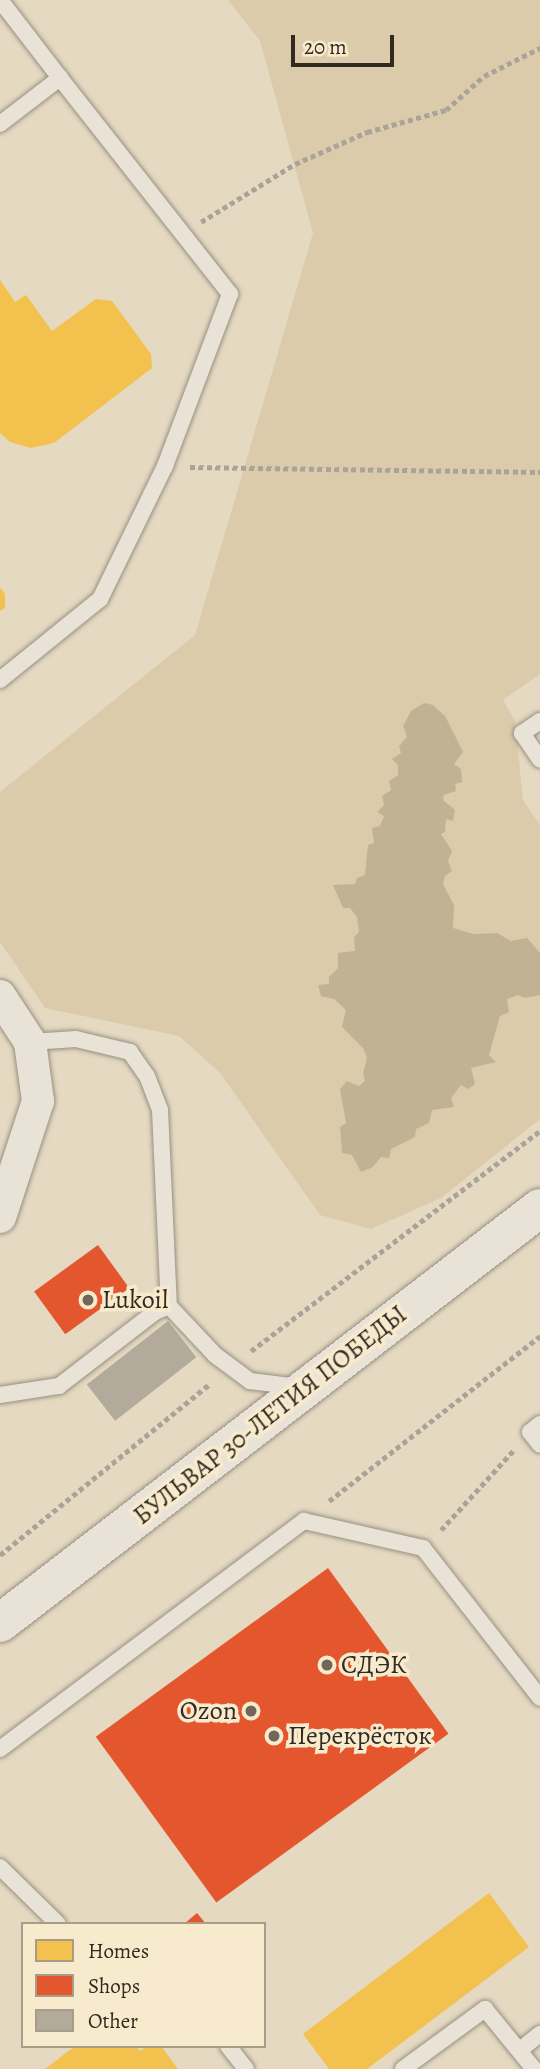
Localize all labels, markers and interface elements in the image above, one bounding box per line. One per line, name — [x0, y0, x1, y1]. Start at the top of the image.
scale bar — [295, 21, 398, 65]
text: 20 m — [304, 33, 347, 61]
place label: Lukoil — [102, 1284, 168, 1316]
marker: Lukoil — [80, 1292, 96, 1308]
street label: БУЛЬВАР 30-ЛЕТИЯ ПОБЕДЫ — [127, 1299, 413, 1531]
place label: СДЭК — [341, 1649, 407, 1681]
marker: СДЭК — [319, 1657, 335, 1673]
place label: Ozon — [180, 1695, 237, 1727]
marker: Ozon — [243, 1703, 259, 1719]
place label: Перекрёсток — [288, 1720, 432, 1752]
marker: Перекрёсток — [266, 1728, 282, 1744]
legend — [21, 1922, 266, 2048]
text: Homes — [88, 1937, 149, 1965]
text: Shops — [88, 1972, 140, 2000]
text: Other — [88, 2007, 138, 2035]

